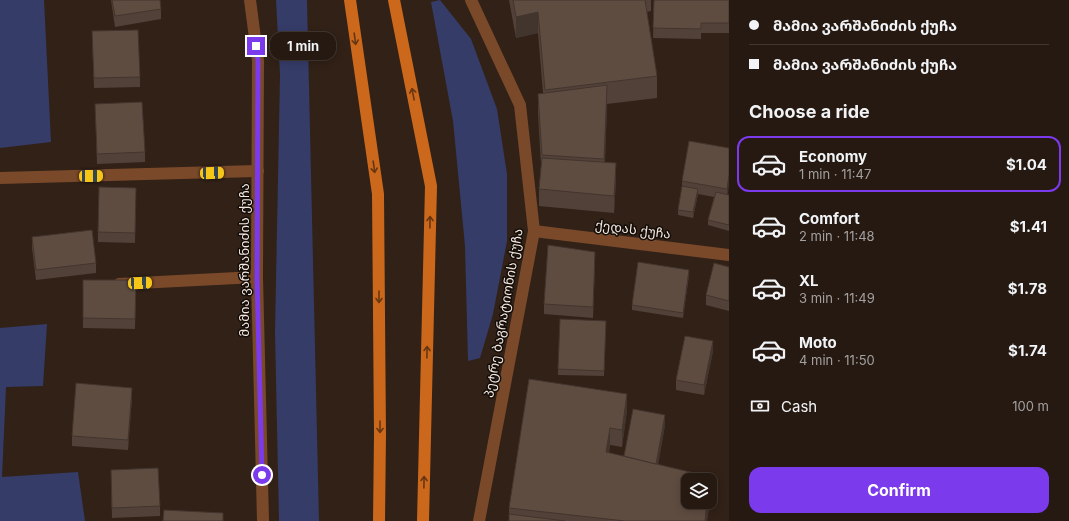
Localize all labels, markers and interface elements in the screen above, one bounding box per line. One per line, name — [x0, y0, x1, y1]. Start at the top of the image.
text: მამია ვარშანიძის ქუჩა — [773, 16, 957, 35]
callout: 1 min — [270, 32, 336, 60]
one-way arrow — [351, 32, 359, 45]
route end — [247, 37, 265, 55]
text: 1 min — [287, 38, 319, 54]
text: მამია ვარშანიძის ქუჩა — [773, 55, 957, 74]
one-way arrow — [408, 88, 416, 101]
text: Choose a ride — [749, 101, 870, 122]
icon: car — [751, 146, 787, 182]
text: Economy — [799, 147, 867, 166]
text: $1.04 — [1006, 155, 1047, 174]
one-way arrow — [370, 160, 378, 173]
text: 1 min · 11:47 — [799, 166, 871, 182]
car — [200, 167, 224, 179]
car — [79, 170, 103, 182]
street label: მამია ვარშანიძის ქუჩა — [236, 183, 252, 337]
icon: car — [751, 208, 787, 244]
text: Comfort — [799, 209, 860, 228]
one-way arrow — [426, 216, 434, 229]
street label: ქედას ქუჩა — [594, 216, 672, 243]
text: $1.41 — [1010, 217, 1047, 236]
street label: პეტრე ბაგრატიონის ქუჩა — [480, 227, 526, 399]
text: 2 min · 11:48 — [799, 228, 875, 244]
icon: car — [751, 270, 787, 306]
text: XL — [799, 271, 819, 290]
car — [128, 276, 152, 290]
text: $1.78 — [1008, 279, 1047, 298]
one-way arrow — [375, 290, 383, 303]
text: 3 min · 11:49 — [799, 290, 875, 306]
icon: car — [751, 332, 787, 368]
text: Moto — [799, 333, 837, 352]
text: $1.74 — [1008, 341, 1047, 360]
one-way arrow — [423, 346, 431, 359]
text: 4 min · 11:50 — [799, 352, 875, 368]
icon: cash — [749, 395, 771, 417]
text: Cash — [781, 397, 817, 416]
text: 100 m — [1012, 398, 1049, 414]
one-way arrow — [376, 420, 384, 433]
route start — [253, 466, 271, 484]
button: Confirm — [749, 467, 1049, 513]
map controls — [681, 473, 717, 509]
button: layers — [681, 473, 717, 509]
one-way arrow — [420, 476, 428, 489]

